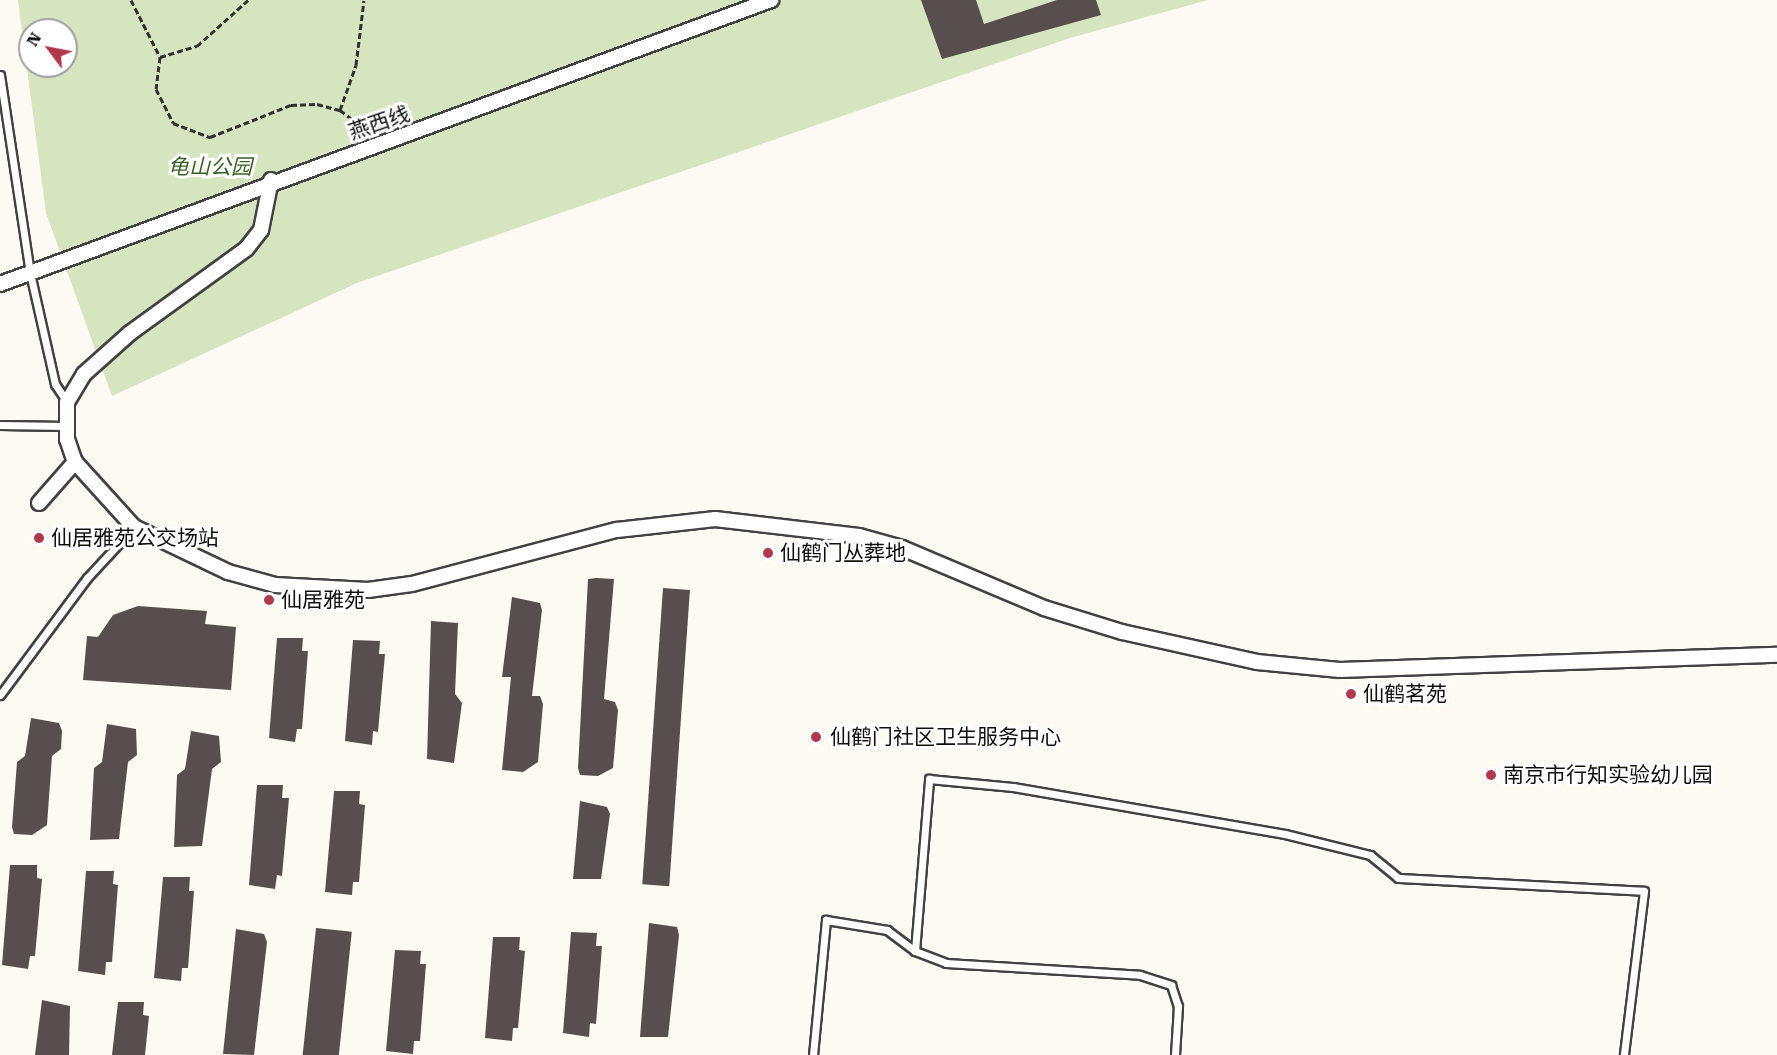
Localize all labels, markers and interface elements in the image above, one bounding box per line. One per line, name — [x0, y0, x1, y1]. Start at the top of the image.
north arrow — [18, 18, 78, 78]
text: N — [23, 29, 45, 50]
street label: 燕西线 — [345, 101, 413, 145]
park label: 龟山公园 — [168, 154, 252, 180]
place label: 仙居雅苑公交场站 — [51, 525, 219, 551]
marker: 仙居雅苑公交场站 — [32, 531, 46, 545]
place label: 仙鹤门丛葬地 — [780, 540, 906, 566]
marker: 仙鹤门丛葬地 — [761, 546, 775, 560]
place label: 仙居雅苑 — [281, 587, 365, 613]
marker: 仙居雅苑 — [262, 593, 276, 607]
place label: 仙鹤茗苑 — [1363, 681, 1447, 707]
marker: 仙鹤茗苑 — [1344, 687, 1358, 701]
place label: 仙鹤门社区卫生服务中心 — [830, 724, 1061, 750]
marker: 仙鹤门社区卫生服务中心 — [807, 728, 825, 746]
place label: 南京市行知实验幼儿园 — [1503, 762, 1713, 788]
marker: 南京市行知实验幼儿园 — [1484, 768, 1498, 782]

